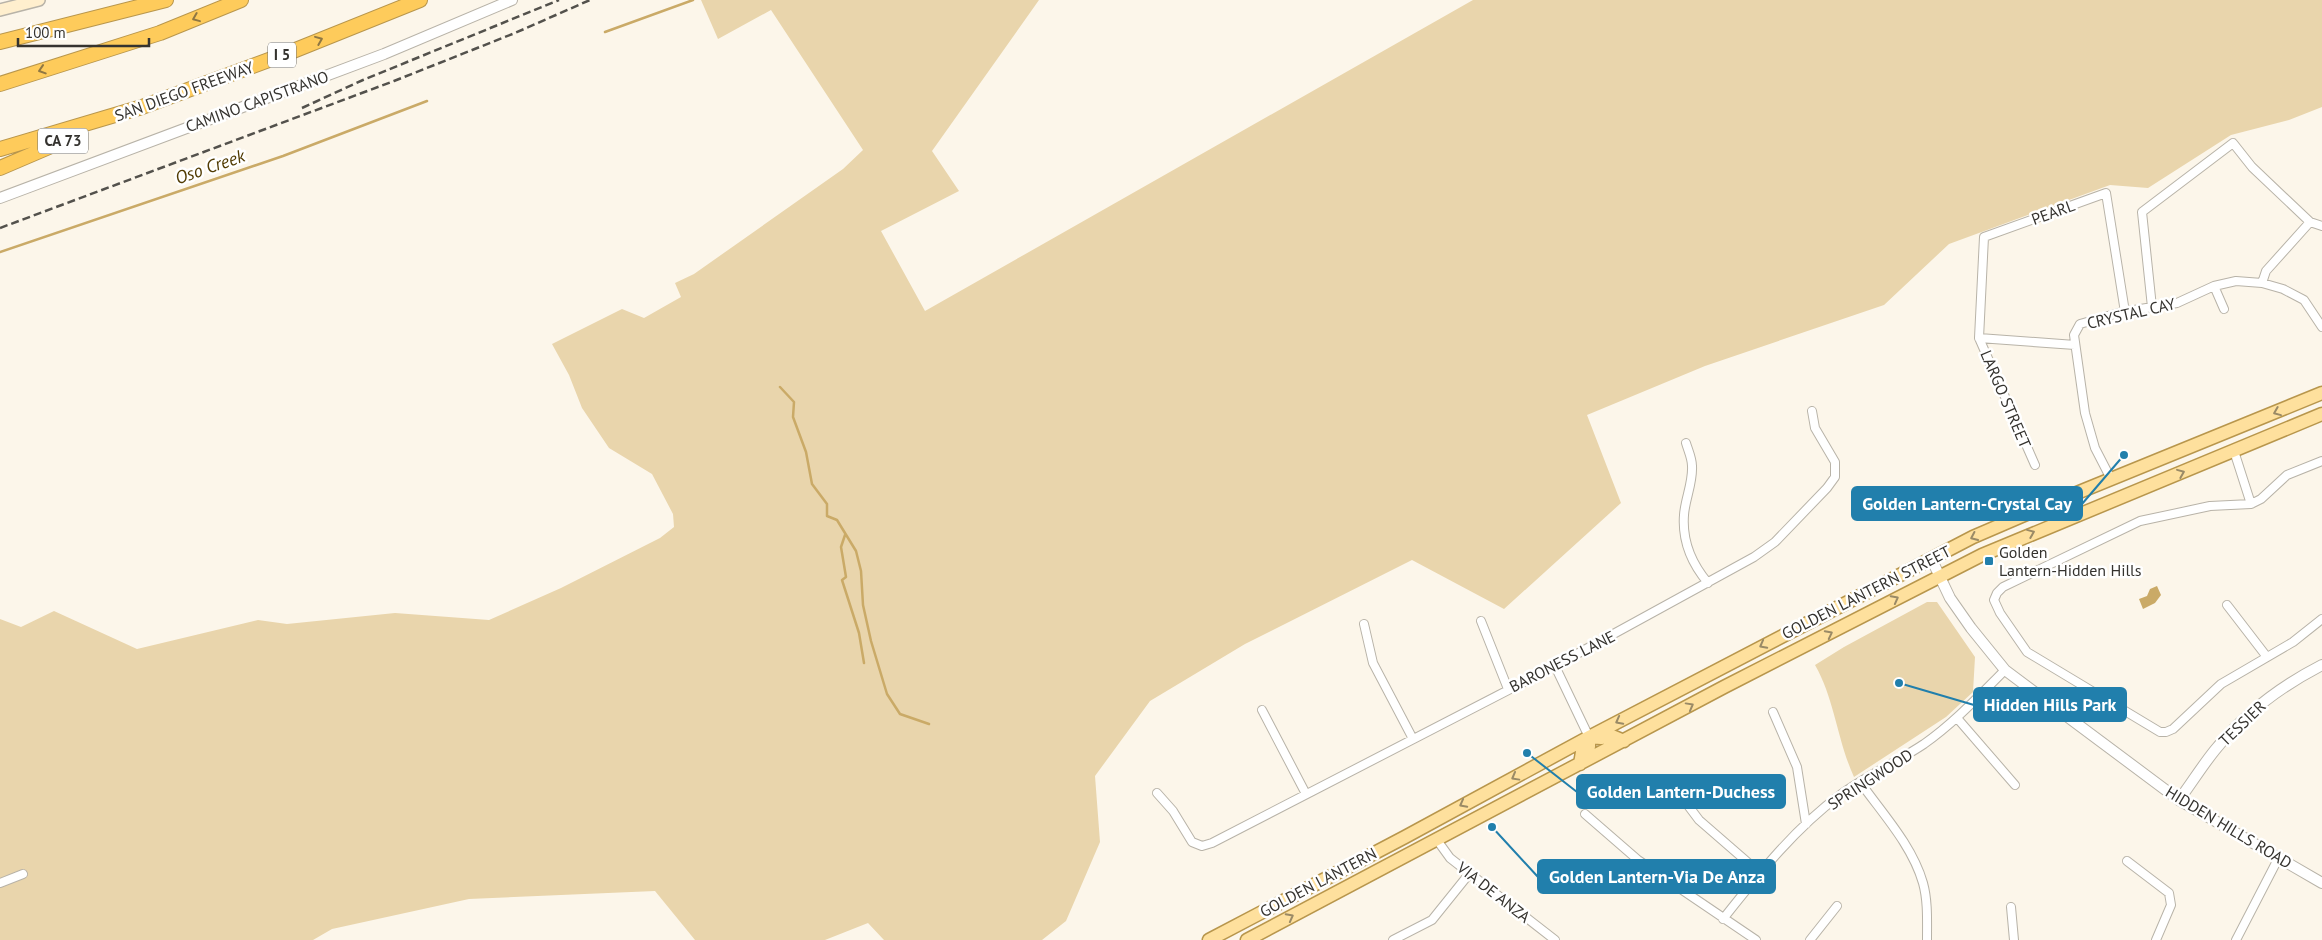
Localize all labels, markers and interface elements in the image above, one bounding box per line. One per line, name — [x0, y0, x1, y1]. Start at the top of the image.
one-way arrow — [192, 12, 201, 22]
scale bar — [18, 15, 149, 47]
text: 100 m — [25, 23, 66, 42]
one-way arrow — [314, 36, 323, 47]
road number: I 5 — [268, 42, 296, 68]
street label: SAN DIEGO FREEWAY — [112, 57, 256, 125]
one-way arrow — [38, 65, 47, 75]
street label: CAMINO CAPISTRANO — [183, 66, 331, 136]
road number: CA 73 — [38, 128, 88, 154]
water label: Oso Creek — [172, 144, 249, 189]
street label: PEARL — [2029, 195, 2077, 229]
street label: CRYSTAL CAY — [2085, 293, 2177, 333]
street label: LARGO STREET — [1976, 347, 2036, 451]
one-way arrow — [2273, 406, 2282, 416]
one-way arrow — [2176, 468, 2185, 479]
callout: Golden Lantern-Crystal Cay — [1852, 487, 2082, 520]
text: Golden Lantern-Crystal Cay — [1862, 492, 2072, 515]
one-way arrow — [2026, 529, 2035, 540]
one-way arrow — [1970, 531, 1979, 541]
street label: GOLDEN LANTERN STREET — [1778, 541, 1954, 643]
place label: Golden Lantern-Hidden Hills — [1999, 542, 2142, 580]
marker: Golden Lantern-Hidden Hills — [1983, 555, 1995, 567]
one-way arrow — [1890, 595, 1899, 605]
street label: BARONESS LANE — [1506, 626, 1618, 696]
one-way arrow — [1824, 630, 1833, 640]
one-way arrow — [1759, 639, 1768, 649]
callout: Hidden Hills Park — [1974, 688, 2126, 721]
text: Hidden Hills Park — [1984, 693, 2116, 716]
street label: TESSIER — [2214, 696, 2270, 750]
one-way arrow — [1685, 702, 1694, 712]
one-way arrow — [1615, 715, 1624, 725]
street label: SPRINGWOOD — [1824, 744, 1916, 814]
one-way arrow — [1511, 770, 1520, 780]
callout: Golden Lantern-Duchess — [1577, 775, 1785, 808]
text: Golden Lantern-Duchess — [1587, 780, 1776, 803]
street label: HIDDEN HILLS ROAD — [2162, 781, 2296, 873]
one-way arrow — [1459, 798, 1468, 808]
street label: GOLDEN LANTERN — [1256, 843, 1380, 921]
street label: VIA DE ANZA — [1453, 857, 1535, 927]
callout: Golden Lantern-Via De Anza — [1538, 860, 1775, 893]
text: Golden Lantern-Via De Anza — [1549, 865, 1765, 888]
one-way arrow — [1285, 913, 1294, 923]

